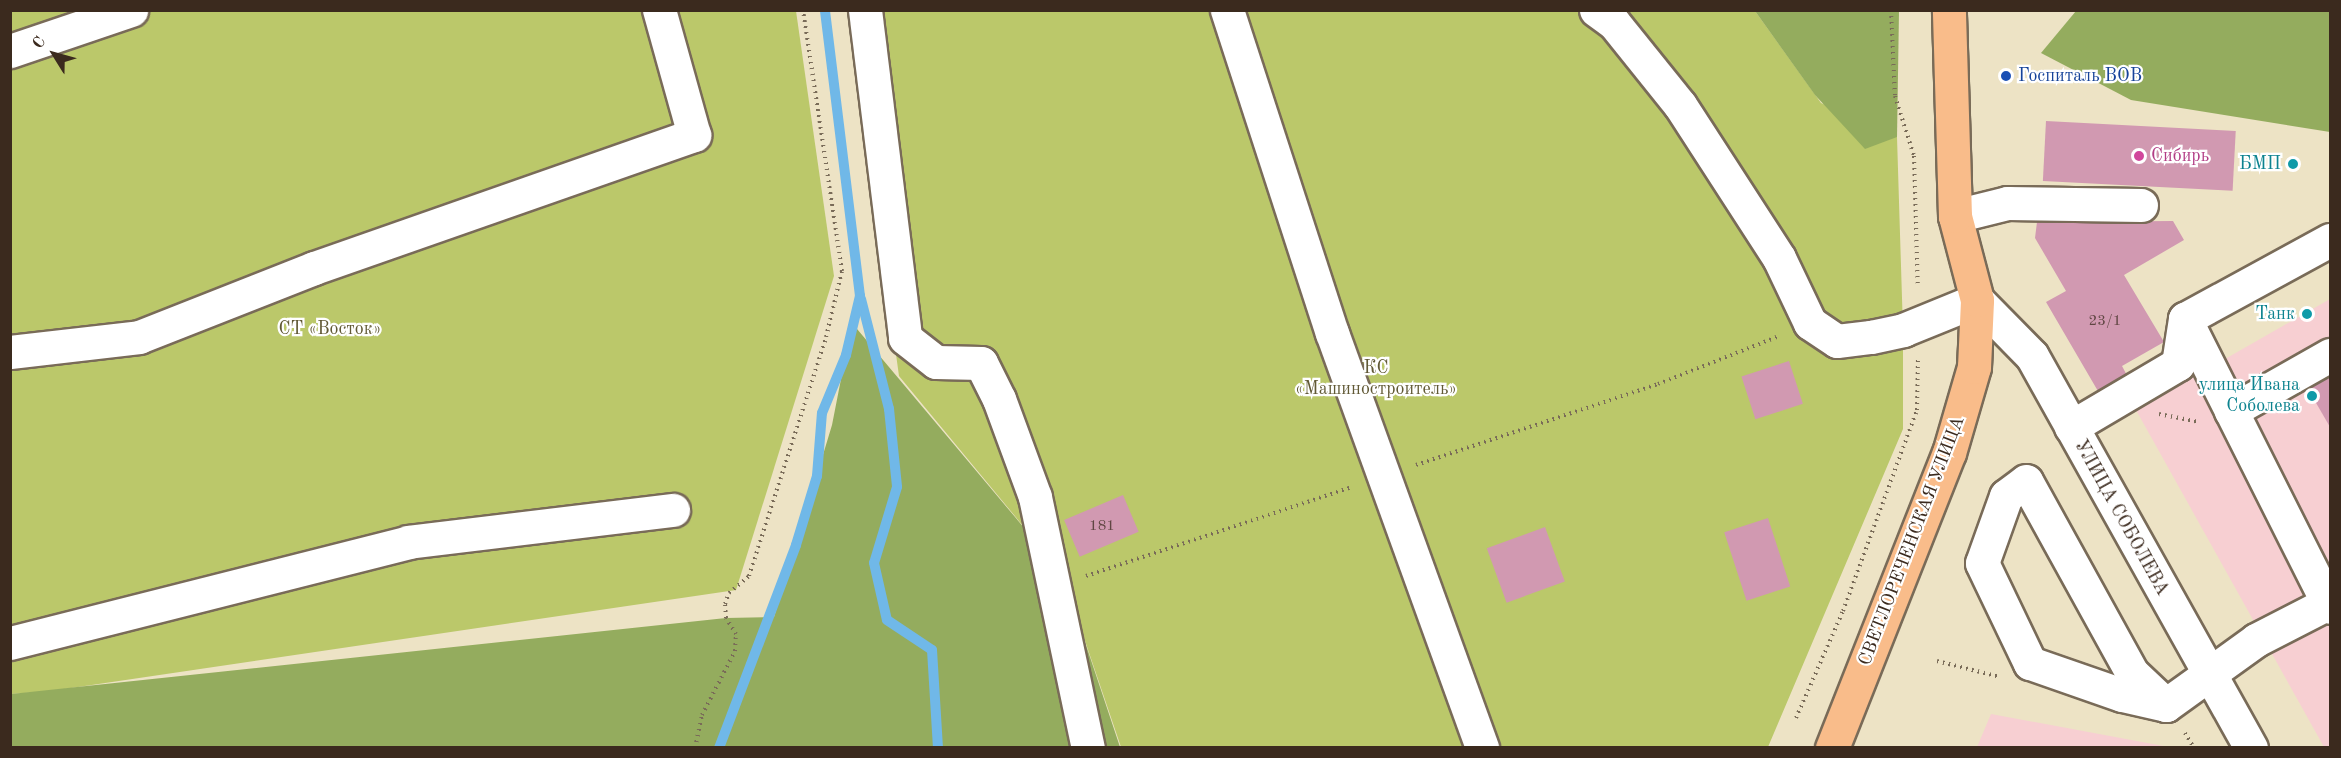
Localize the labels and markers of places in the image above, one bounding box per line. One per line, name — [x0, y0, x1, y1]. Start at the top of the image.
place label: Госпиталь ВОВ — [2018, 65, 2142, 87]
marker: Госпиталь ВОВ — [1999, 69, 2013, 83]
place label: Сибирь — [2151, 145, 2209, 167]
marker: Сибирь — [2132, 149, 2146, 163]
place label: БМП — [2239, 153, 2281, 175]
marker: БМП — [2286, 157, 2300, 171]
place label: Танк — [2255, 303, 2295, 325]
marker: Танк — [2300, 307, 2314, 321]
place label: улица Ивана Соболева — [2199, 375, 2300, 418]
marker: улица Ивана Соболева — [2305, 389, 2319, 403]

